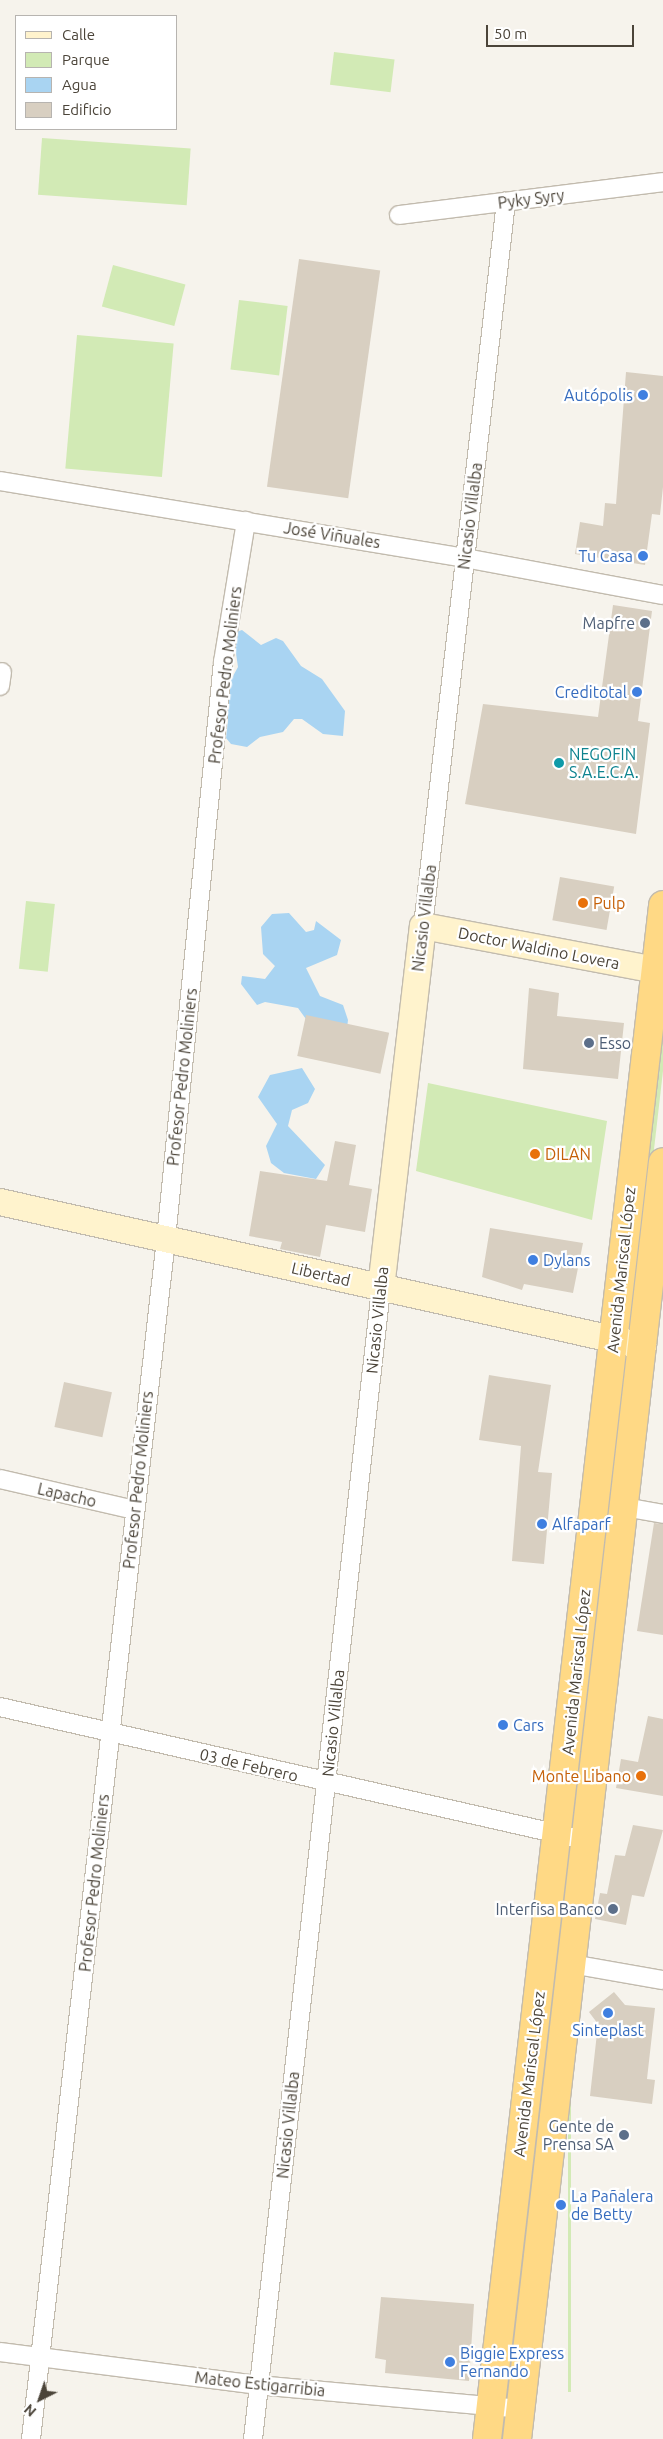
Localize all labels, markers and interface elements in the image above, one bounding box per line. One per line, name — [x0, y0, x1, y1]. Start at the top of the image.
legend — [15, 15, 178, 130]
scale bar — [488, 15, 636, 47]
text: 50 m — [494, 25, 527, 42]
text: Calle — [62, 26, 95, 43]
text: Parque — [62, 51, 110, 68]
text: Agua — [62, 76, 97, 93]
text: Edificio — [62, 101, 111, 118]
street label: Pyky Syry — [497, 185, 565, 213]
place label: Autópolis — [564, 385, 633, 405]
marker: Autópolis — [637, 389, 649, 401]
street label: Nicasio Villalba — [454, 461, 486, 571]
street label: José Viñuales — [282, 518, 382, 552]
place label: Tu Casa — [579, 546, 633, 566]
marker: Tu Casa — [637, 550, 649, 562]
street label: Profesor Pedro Moliniers — [205, 585, 245, 765]
place label: Mapfre — [583, 613, 635, 633]
marker: Mapfre — [639, 617, 651, 629]
place label: Creditotal — [555, 682, 627, 702]
marker: Creditotal — [631, 686, 643, 698]
place label: NEGOFIN S.A.E.C.A. — [569, 744, 639, 782]
marker: NEGOFIN S.A.E.C.A. — [553, 757, 565, 769]
street label: Nicasio Villalba — [408, 863, 440, 973]
place label: Pulp — [593, 893, 625, 913]
marker: Pulp — [577, 897, 589, 909]
street label: Doctor Waldino Lovera — [457, 923, 621, 973]
street label: Profesor Pedro Moliniers — [163, 987, 201, 1167]
place label: Esso — [599, 1033, 631, 1053]
marker: Esso — [583, 1037, 595, 1049]
place label: DILAN — [545, 1144, 591, 1164]
marker: DILAN — [529, 1148, 541, 1160]
street label: Avenida Mariscal López — [603, 1186, 639, 1354]
place label: Dylans — [543, 1250, 591, 1270]
marker: Dylans — [527, 1254, 539, 1266]
street label: Libertad — [290, 1258, 352, 1290]
street label: Nicasio Villalba — [362, 1265, 392, 1375]
street label: Profesor Pedro Moliniers — [119, 1390, 157, 1570]
street label: Lapacho — [36, 1479, 98, 1511]
place label: Alfaparf — [552, 1514, 611, 1534]
marker: Alfaparf — [536, 1518, 548, 1530]
street label: Avenida Mariscal López — [558, 1588, 594, 1756]
street label: Nicasio Villalba — [318, 1668, 348, 1778]
place label: Cars — [513, 1715, 544, 1735]
marker: Cars — [497, 1719, 509, 1731]
street label: 03 de Febrero — [198, 1744, 300, 1786]
place label: Monte Libano — [532, 1766, 631, 1786]
marker: Monte Libano — [635, 1770, 647, 1782]
street label: Profesor Pedro Moliniers — [75, 1793, 113, 1973]
place label: Interfisa Banco — [496, 1899, 603, 1919]
marker: Interfisa Banco — [607, 1903, 619, 1915]
street label: Avenida Mariscal López — [509, 1990, 549, 2158]
marker: Sinteplast — [602, 2007, 614, 2019]
place label: Sinteplast — [572, 2020, 644, 2040]
street label: Nicasio Villalba — [273, 2070, 303, 2180]
place label: Gente de Prensa SA — [543, 2116, 614, 2154]
marker: Gente de Prensa SA — [618, 2129, 630, 2141]
place label: La Pañalera de Betty — [571, 2186, 653, 2224]
marker: La Pañalera de Betty — [555, 2199, 567, 2211]
place label: Biggie Express Fernando — [460, 2343, 564, 2381]
marker: Biggie Express Fernando — [444, 2356, 456, 2368]
street label: Mateo Estigarribia — [194, 2368, 326, 2400]
north arrow — [15, 2374, 65, 2424]
text: N — [21, 2401, 39, 2420]

